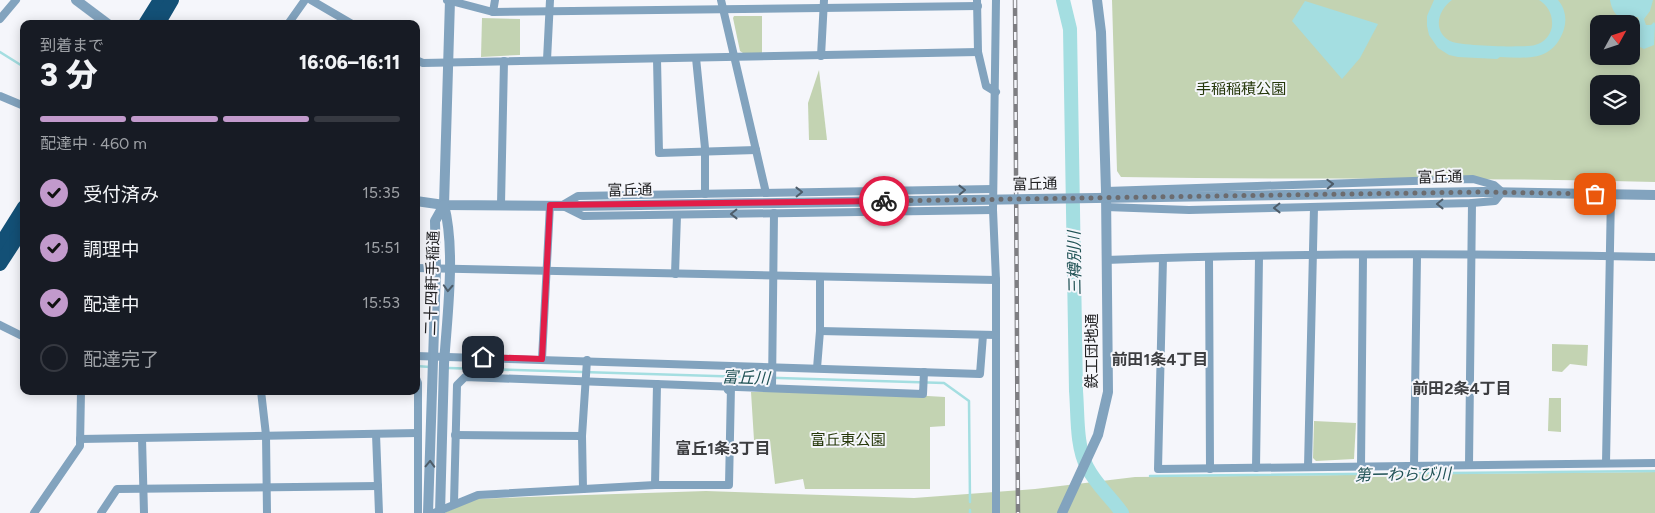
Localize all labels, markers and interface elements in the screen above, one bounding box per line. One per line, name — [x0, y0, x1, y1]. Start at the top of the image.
north arrow — [1590, 15, 1640, 65]
map controls — [1590, 15, 1640, 125]
text: 到着まで — [40, 36, 104, 55]
text: 16:06–16:11 — [299, 51, 400, 74]
text: 3 分 — [40, 56, 97, 94]
button: layers — [1590, 75, 1640, 125]
park label: 手稲稲積公園 — [1196, 80, 1286, 98]
text: 配達中 · 460 m — [40, 134, 147, 153]
street label: 富丘通 — [1417, 168, 1463, 186]
pin — [1574, 173, 1616, 215]
street label: 富丘通 — [1012, 175, 1058, 193]
courier — [859, 176, 909, 226]
one-way arrow — [1326, 178, 1334, 189]
icon: check — [40, 179, 68, 207]
icon: bag — [1581, 180, 1609, 208]
street label: 富丘通 — [607, 181, 653, 199]
text: 受付済み — [83, 183, 159, 206]
text: 15:35 — [362, 183, 400, 202]
one-way arrow — [958, 184, 966, 195]
one-way arrow — [796, 187, 804, 197]
icon: bike — [870, 187, 898, 215]
one-way arrow — [1436, 199, 1444, 209]
one-way arrow — [1273, 202, 1281, 213]
one-way arrow — [730, 209, 738, 219]
water label: 三樽別川 — [1064, 229, 1085, 295]
street label: 二十四軒手稲通 — [421, 230, 443, 336]
icon: check — [40, 234, 68, 262]
text: 調理中 — [83, 238, 140, 261]
text: 15:51 — [364, 238, 400, 257]
one-way arrow — [442, 284, 453, 292]
icon: check — [40, 289, 68, 317]
text: 配達中 — [83, 293, 140, 316]
text: 15:53 — [362, 293, 400, 312]
street label: 鉄工団地通 — [1083, 313, 1101, 389]
pin — [462, 336, 504, 378]
icon: home — [469, 343, 497, 371]
text: 配達完了 — [83, 348, 159, 371]
district label: 前田1条4丁目 — [1112, 350, 1208, 369]
water label: 富丘川 — [722, 367, 772, 388]
district label: 前田2条4丁目 — [1412, 379, 1512, 398]
park label: 富丘東公園 — [810, 431, 886, 449]
district label: 富丘1条3丁目 — [675, 439, 771, 458]
one-way arrow — [425, 460, 435, 468]
water label: 第一わらび川 — [1355, 464, 1453, 485]

